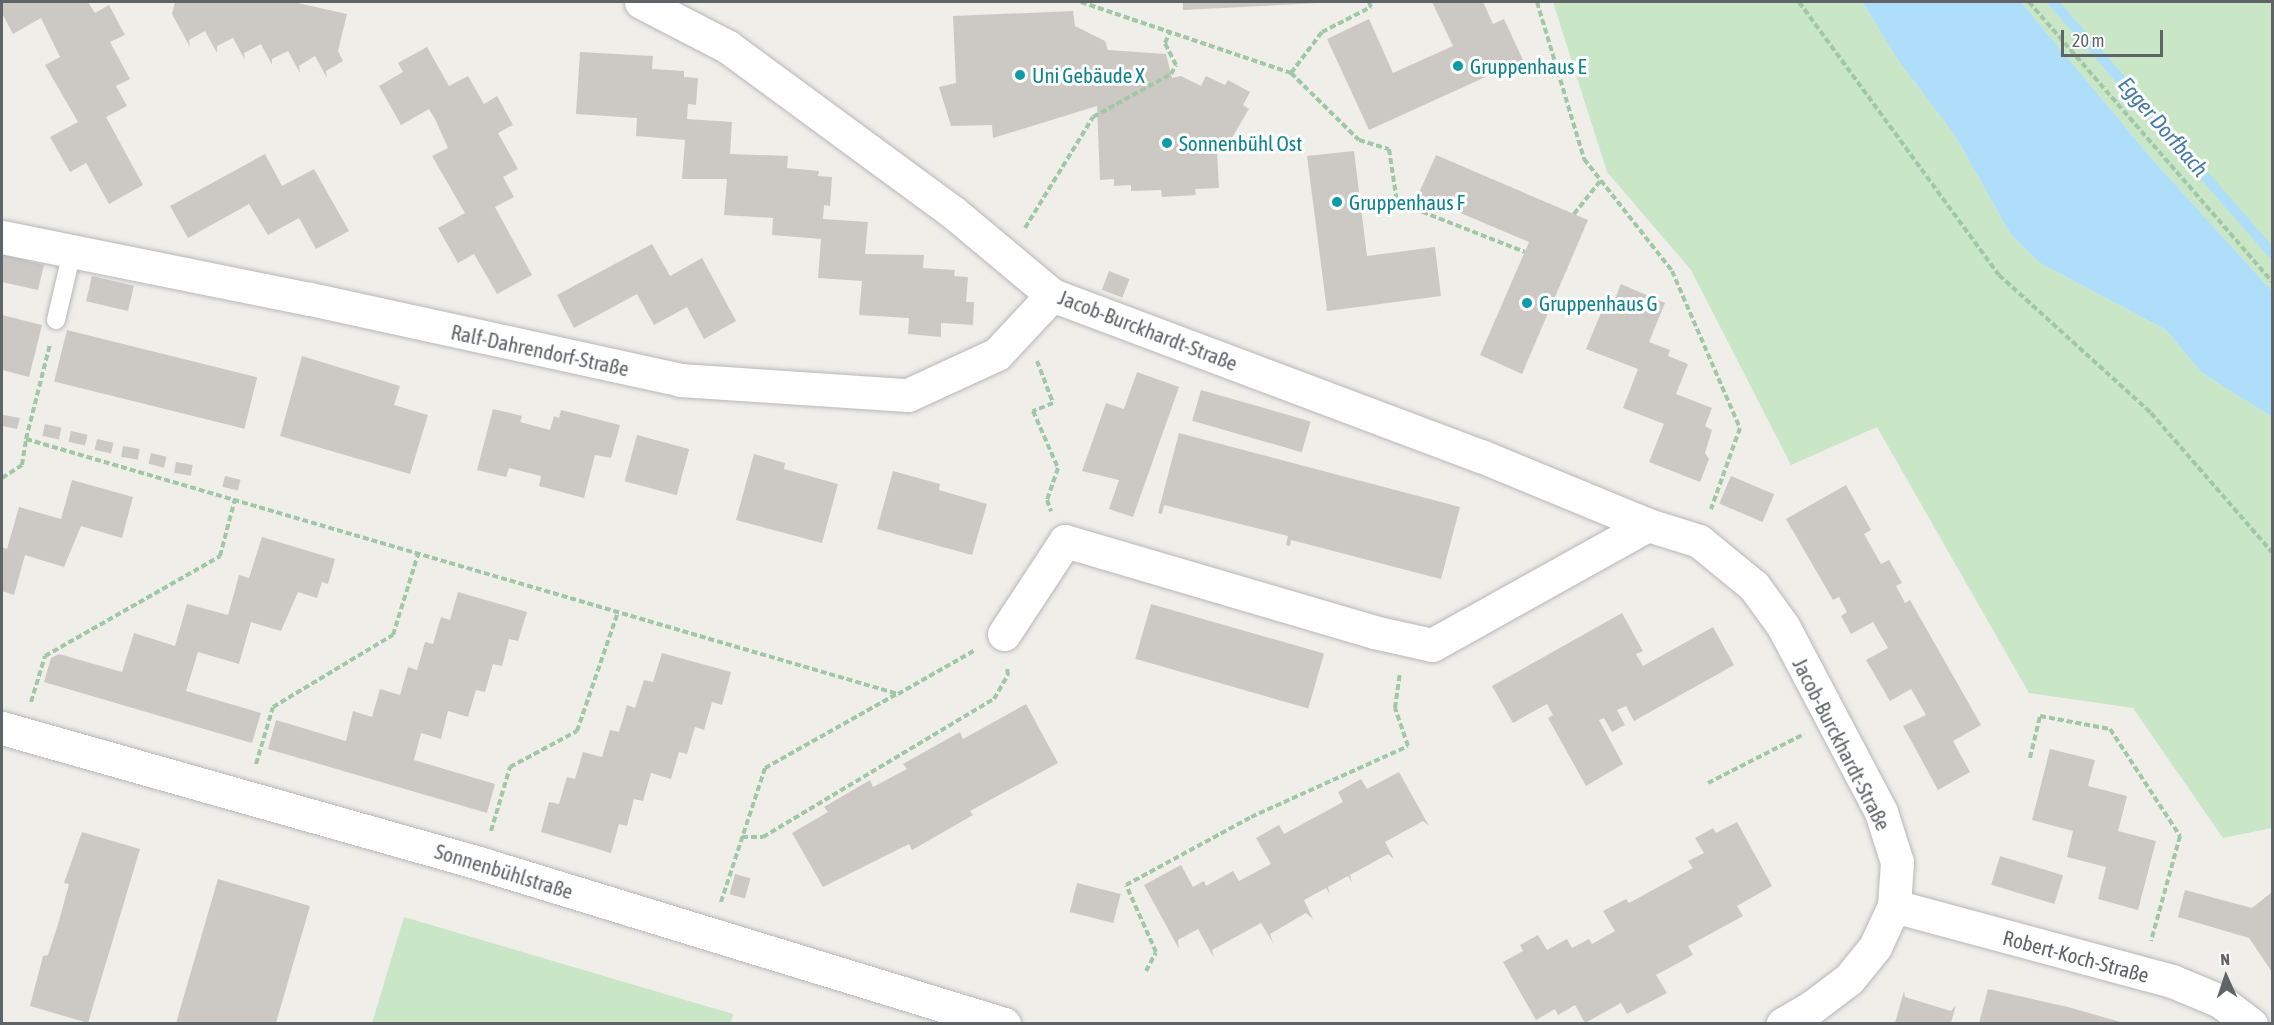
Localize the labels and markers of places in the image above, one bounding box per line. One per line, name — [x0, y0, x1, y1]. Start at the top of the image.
place label: Gruppenhaus E — [1470, 53, 1586, 79]
marker: Gruppenhaus E — [1451, 59, 1465, 73]
place label: Uni Gebäude X — [1032, 62, 1145, 88]
marker: Uni Gebäude X — [1013, 68, 1027, 82]
place label: Sonnenbühl Ost — [1179, 130, 1302, 156]
marker: Sonnenbühl Ost — [1160, 136, 1174, 150]
place label: Gruppenhaus F — [1349, 189, 1465, 215]
marker: Gruppenhaus F — [1330, 195, 1344, 209]
place label: Gruppenhaus G — [1539, 290, 1658, 316]
marker: Gruppenhaus G — [1520, 296, 1534, 310]

